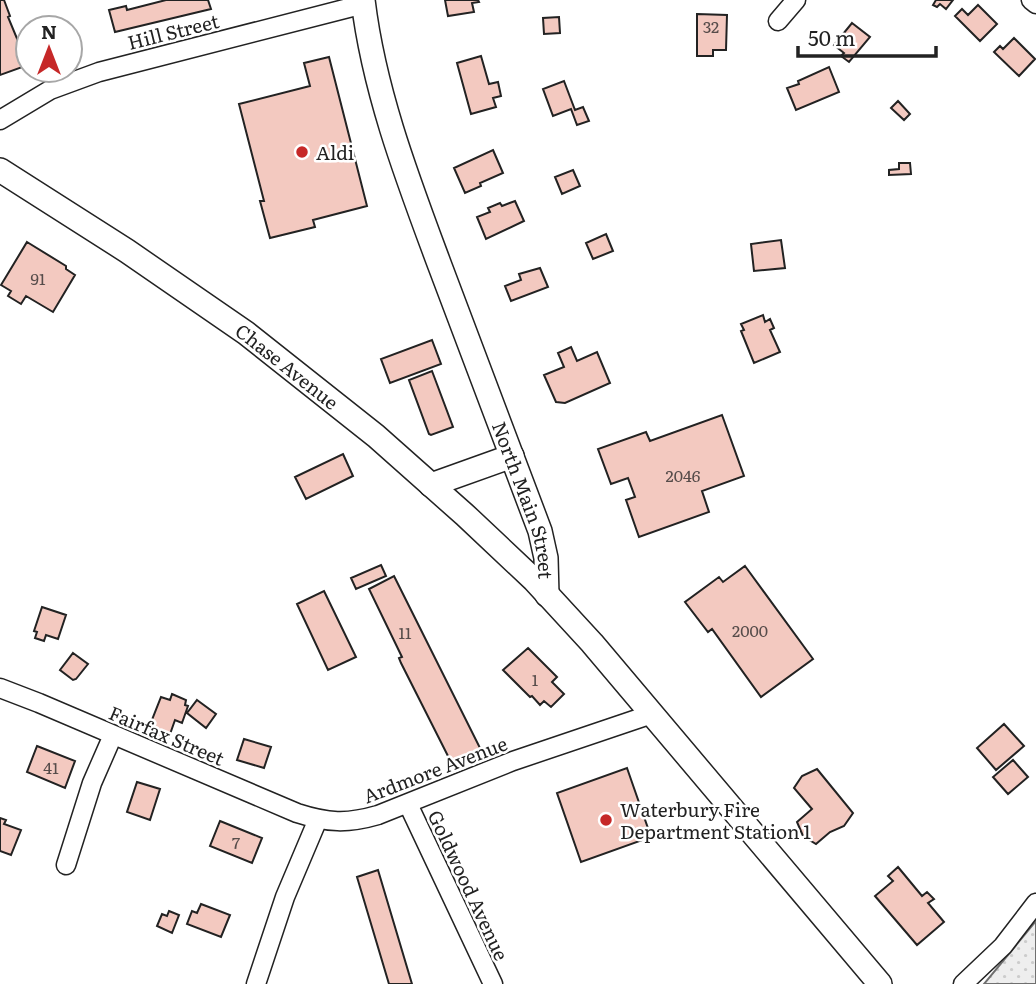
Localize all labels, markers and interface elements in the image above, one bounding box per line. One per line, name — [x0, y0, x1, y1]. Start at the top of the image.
street label: Hill Street — [124, 6, 222, 56]
north arrow — [14, 14, 84, 84]
house number: 32 — [703, 14, 719, 38]
scale bar — [798, 14, 936, 58]
text: N — [41, 17, 57, 45]
text: 50 m — [808, 21, 855, 52]
place label: Aldi — [316, 138, 354, 166]
marker: Aldi — [294, 144, 310, 160]
house number: 91 — [31, 266, 46, 290]
street label: Chase Avenue — [230, 316, 345, 416]
street label: North Main Street — [486, 417, 561, 580]
house number: 2046 — [666, 463, 701, 487]
house number: 2000 — [732, 618, 768, 642]
house number: 11 — [398, 620, 412, 644]
house number: 1 — [532, 667, 539, 691]
street label: Fairfax Street — [105, 698, 229, 772]
street label: Ardmore Avenue — [359, 729, 511, 809]
house number: 41 — [43, 755, 59, 779]
place label: Waterbury Fire Department Station 1 — [620, 795, 811, 845]
street label: Goldwood Avenue — [422, 805, 516, 965]
marker: Waterbury Fire Department Station 1 — [598, 812, 614, 828]
house number: 7 — [232, 830, 240, 854]

